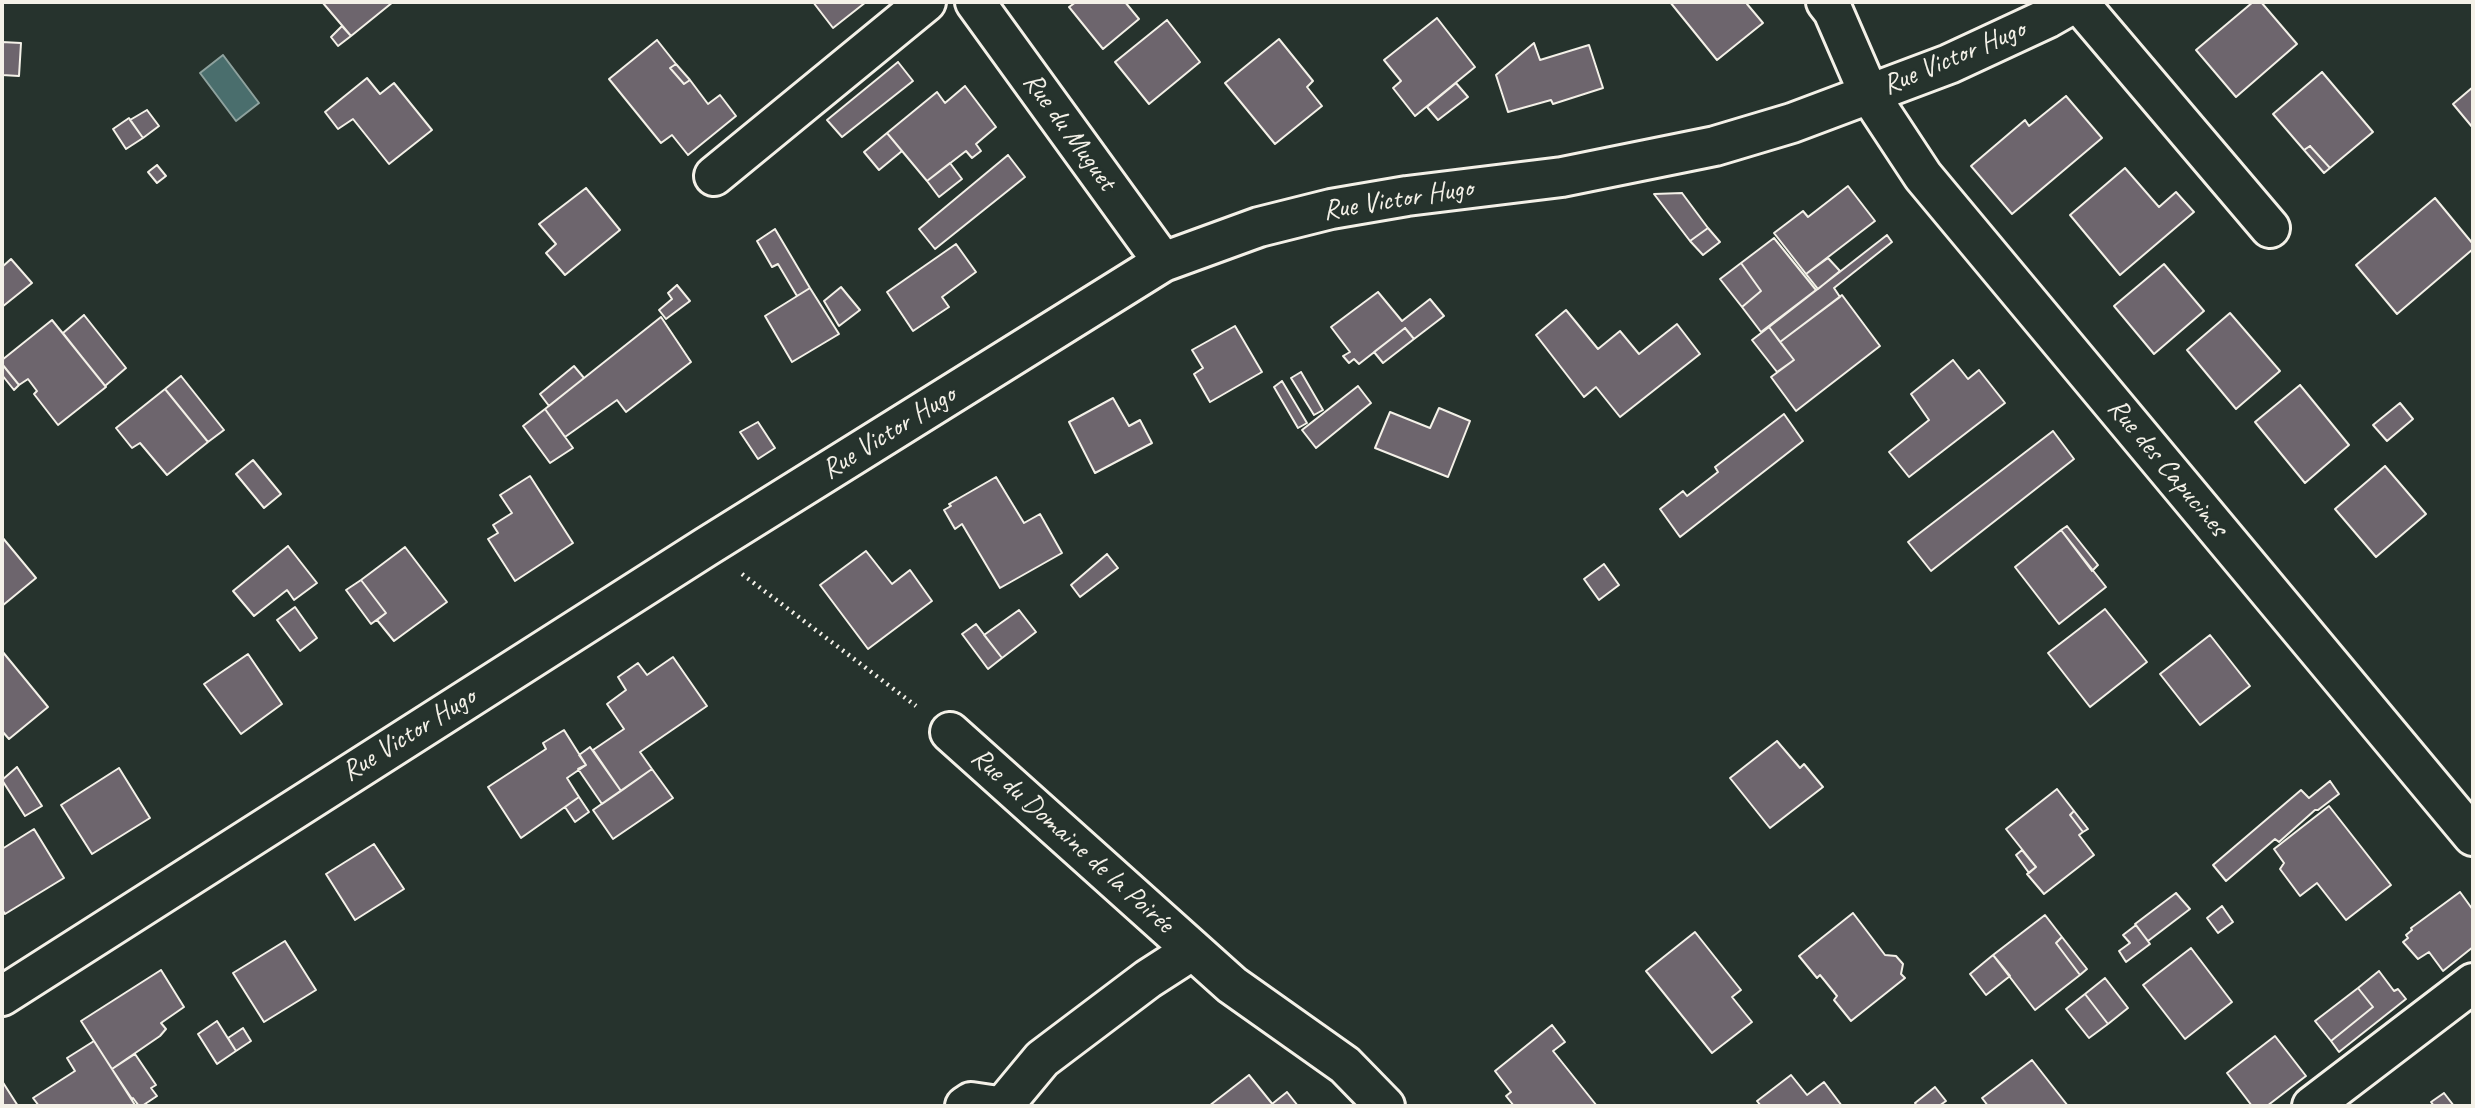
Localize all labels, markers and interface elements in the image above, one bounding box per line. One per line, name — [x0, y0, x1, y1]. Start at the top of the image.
street label: Rue Victor Hugo — [1878, 13, 2030, 103]
street label: Rue du Muguet — [1015, 67, 1123, 197]
street label: Rue Victor Hugo — [1321, 172, 1475, 228]
street label: Rue Victor Hugo — [816, 379, 962, 487]
street label: Rue des Capucines — [2100, 392, 2234, 544]
street label: Rue Victor Hugo — [336, 681, 482, 789]
street label: Rue du Domaine de la Poirée — [964, 741, 1180, 941]

